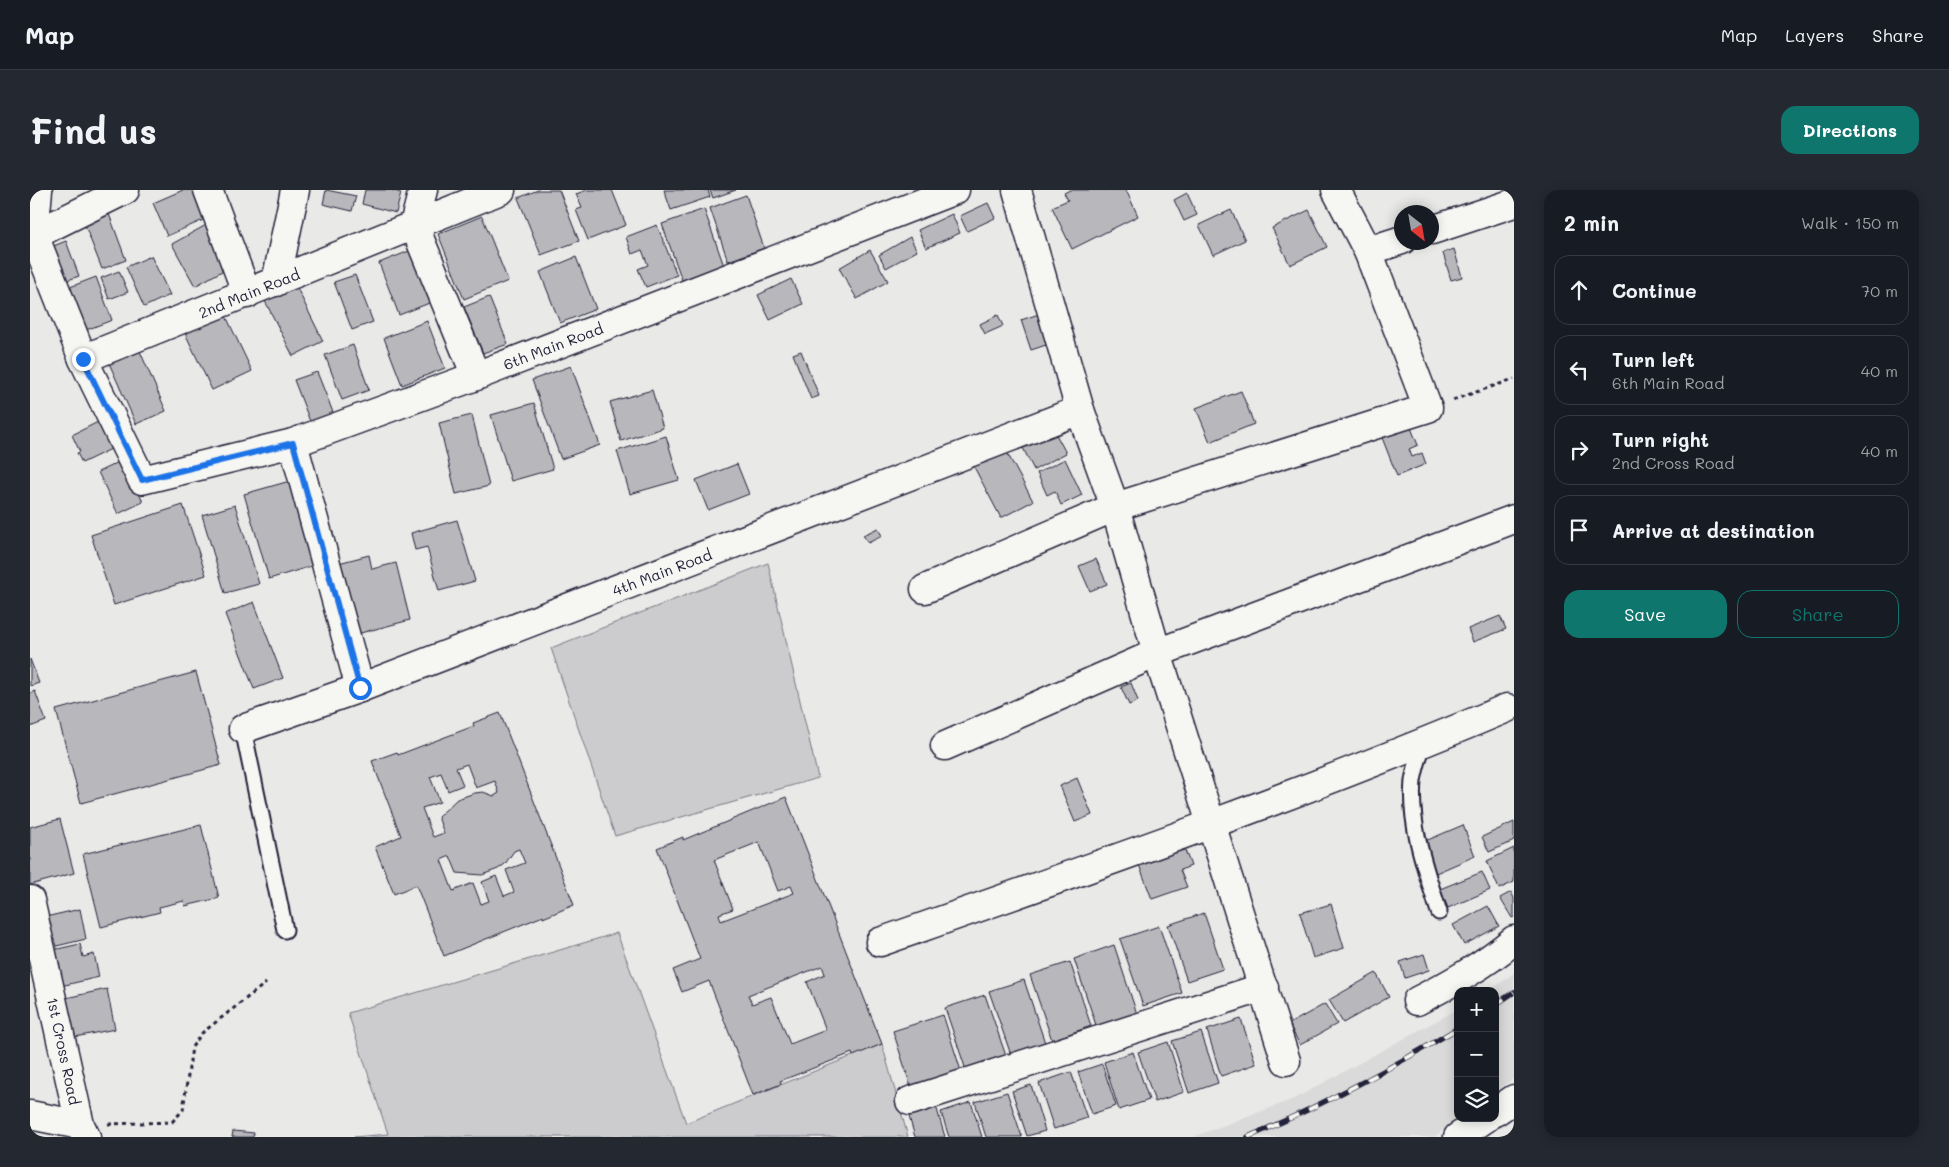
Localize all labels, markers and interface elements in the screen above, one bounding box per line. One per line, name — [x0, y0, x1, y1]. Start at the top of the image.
text: Map — [25, 19, 74, 50]
text: Map — [1721, 23, 1757, 47]
text: Layers — [1785, 23, 1844, 47]
text: Share — [1872, 23, 1924, 47]
button: Directions — [1781, 106, 1919, 154]
text: Find us — [30, 107, 157, 153]
north arrow — [1394, 205, 1439, 250]
text: 2 min — [1564, 209, 1619, 236]
text: Walk · 150 m — [1801, 212, 1899, 233]
street label: 2nd Main Road — [195, 264, 303, 322]
icon: ahead — [1565, 276, 1593, 304]
text: Continue — [1612, 278, 1697, 303]
text: 70 m — [1861, 280, 1898, 301]
street label: 6th Main Road — [500, 318, 606, 374]
text: Turn left — [1612, 347, 1695, 372]
route end — [72, 348, 95, 371]
icon: left — [1565, 356, 1593, 384]
text: 40 m — [1861, 360, 1898, 381]
text: 6th Main Road — [1612, 372, 1724, 393]
text: Turn right — [1612, 427, 1709, 452]
icon: right — [1565, 436, 1593, 464]
text: 40 m — [1861, 440, 1898, 461]
text: 2nd Cross Road — [1612, 452, 1735, 473]
icon: arrive — [1565, 516, 1593, 544]
text: Arrive at destination — [1612, 518, 1815, 543]
street label: 4th Main Road — [609, 544, 715, 600]
button: Save — [1564, 590, 1727, 638]
button: Share — [1737, 590, 1899, 638]
route start — [349, 677, 372, 700]
map controls — [1454, 987, 1499, 1122]
button: + — [1454, 987, 1499, 1032]
street label: 1st Cross Road — [43, 995, 85, 1107]
button: − — [1454, 1032, 1499, 1077]
button: layers — [1454, 1077, 1499, 1122]

